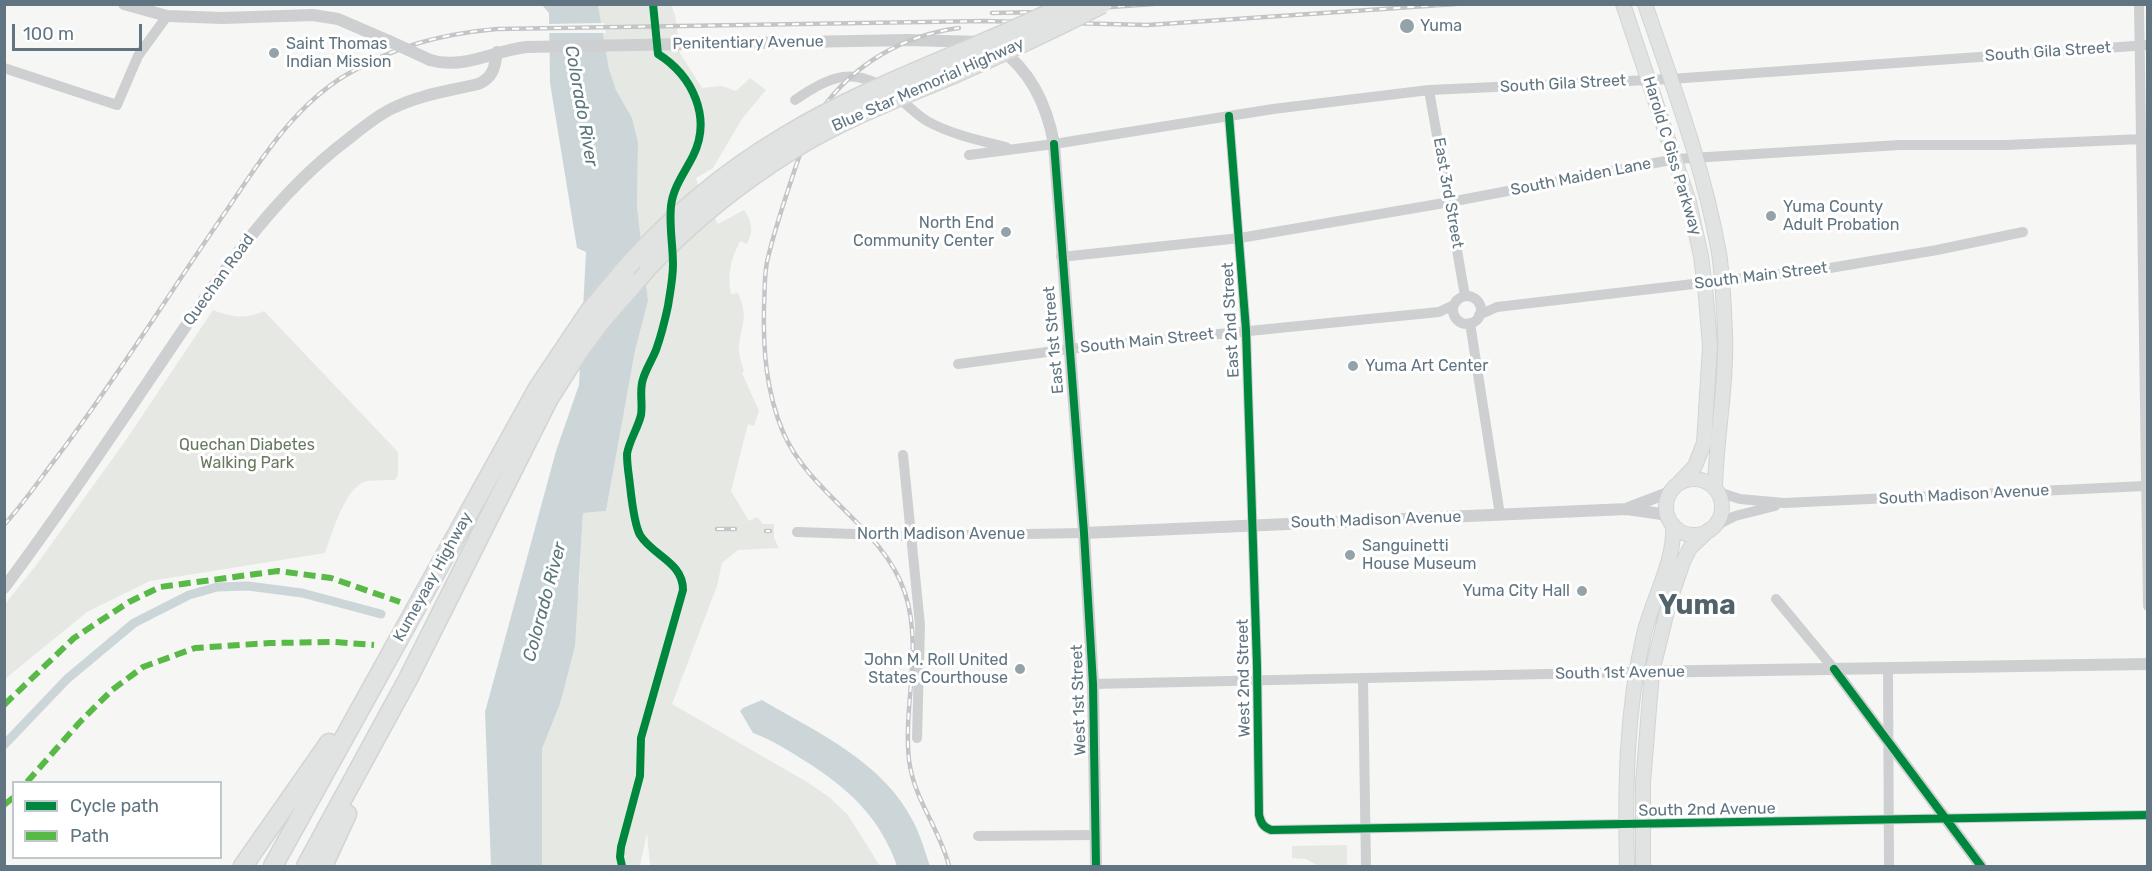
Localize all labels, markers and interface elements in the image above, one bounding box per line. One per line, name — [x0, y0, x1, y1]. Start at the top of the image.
scale bar — [15, 12, 146, 50]
place label: Yuma — [1420, 16, 1462, 36]
marker: Yuma — [1398, 17, 1416, 35]
text: 100 m — [23, 23, 74, 45]
street label: Penitentiary Avenue — [672, 32, 824, 54]
place label: Saint Thomas Indian Mission — [286, 34, 392, 72]
street label: Blue Star Memorial Highway — [829, 34, 1027, 136]
street label: South Gila Street — [1984, 38, 2112, 66]
water label: Colorado River — [560, 44, 602, 168]
marker: Saint Thomas Indian Mission — [267, 46, 281, 60]
street label: South Gila Street — [1499, 71, 1627, 97]
street label: Harold C Giss Parkway — [1639, 74, 1705, 238]
street label: East 3rd Street — [1429, 136, 1467, 250]
street label: South Maiden Lane — [1509, 154, 1653, 200]
place label: Yuma County Adult Probation — [1783, 197, 1900, 235]
marker: Yuma County Adult Probation — [1764, 209, 1778, 223]
place label: North End Community Center — [853, 213, 994, 251]
marker: North End Community Center — [999, 225, 1013, 239]
street label: Quechan Road — [179, 231, 259, 329]
street label: South Main Street — [1693, 258, 1829, 294]
street label: East 2nd Street — [1218, 262, 1244, 378]
street label: East 1st Street — [1040, 285, 1068, 395]
street label: South Main Street — [1079, 324, 1215, 358]
place label: Yuma Art Center — [1365, 356, 1488, 376]
marker: Yuma Art Center — [1346, 359, 1360, 373]
park label: Quechan Diabetes Walking Park — [179, 435, 315, 473]
street label: South Madison Avenue — [1878, 481, 2050, 509]
street label: South Madison Avenue — [1290, 507, 1462, 533]
street label: Kumeyaay Highway — [389, 509, 477, 645]
street label: North Madison Avenue — [857, 524, 1025, 544]
place label: Sanguinetti House Museum — [1362, 536, 1477, 574]
water label: Colorado River — [519, 540, 571, 664]
marker: Sanguinetti House Museum — [1343, 548, 1357, 562]
place label: Yuma City Hall — [1463, 581, 1570, 601]
marker: Yuma City Hall — [1575, 584, 1589, 598]
district label: Yuma — [1658, 589, 1736, 623]
street label: West 2nd Street — [1233, 619, 1255, 737]
street label: West 1st Street — [1067, 644, 1091, 756]
place label: John M. Roll United States Courthouse — [864, 650, 1008, 688]
marker: John M. Roll United States Courthouse — [1013, 662, 1027, 676]
street label: South 1st Avenue — [1555, 662, 1685, 684]
legend — [12, 781, 222, 859]
text: Cycle path — [70, 795, 159, 817]
street label: South 2nd Avenue — [1638, 799, 1776, 821]
text: Path — [70, 825, 109, 847]

